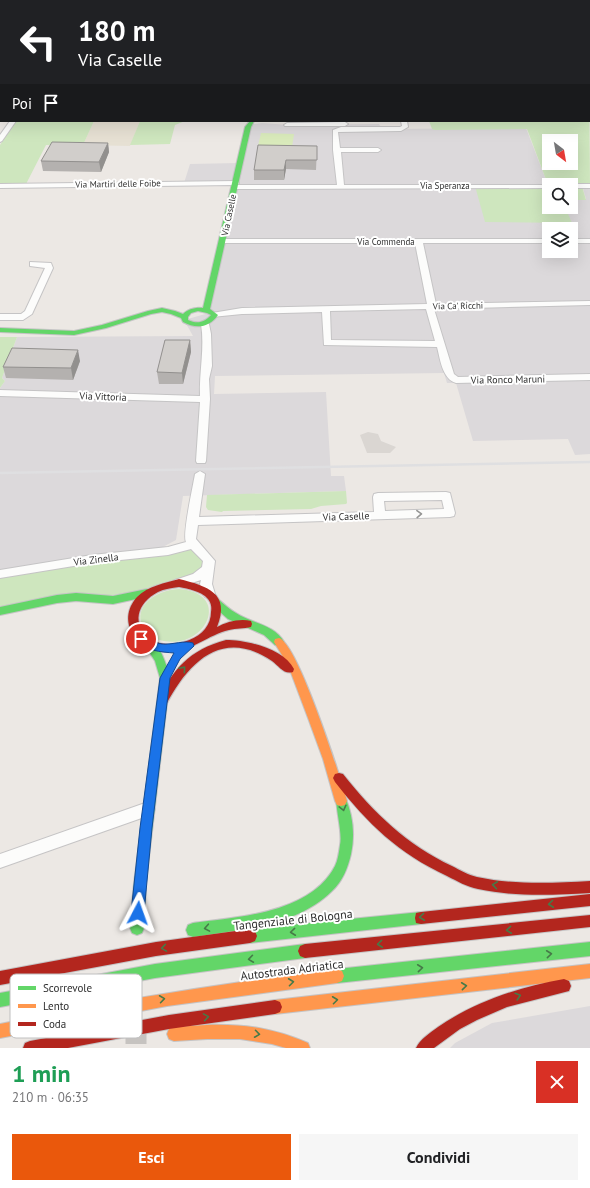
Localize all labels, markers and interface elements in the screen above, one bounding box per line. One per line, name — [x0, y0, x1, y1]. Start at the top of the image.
text: 180 m — [78, 12, 155, 49]
icon: left — [12, 16, 64, 68]
text: Via Caselle — [78, 48, 162, 71]
icon: arrive — [40, 92, 62, 114]
text: Poi — [12, 94, 32, 113]
north arrow — [542, 134, 578, 170]
map controls — [542, 134, 578, 258]
street label: Via Martiri delle Foibe — [74, 177, 161, 190]
button: search — [542, 178, 578, 214]
street label: Via Speranza — [419, 180, 470, 191]
street label: Via Caselle — [219, 193, 238, 238]
button: layers — [542, 222, 578, 258]
street label: Via Commenda — [356, 236, 415, 247]
street label: Via Ca' Ricchi — [432, 300, 483, 311]
street label: Via Ronco Maruni — [470, 372, 545, 387]
street label: Via Vittoria — [78, 389, 127, 404]
street label: Via Caselle — [321, 509, 370, 524]
one-way arrow — [416, 510, 422, 518]
street label: Via Zinella — [72, 550, 119, 569]
pin — [124, 622, 158, 656]
icon: arrive — [130, 628, 152, 650]
one-way arrow — [179, 666, 186, 674]
one-way arrow — [338, 804, 347, 811]
one-way arrow — [492, 881, 498, 890]
position arrow — [117, 892, 159, 934]
one-way arrow — [548, 899, 554, 908]
street label: Tangenziale di Bologna — [233, 906, 353, 933]
one-way arrow — [419, 913, 425, 922]
one-way arrow — [204, 923, 211, 932]
one-way arrow — [506, 925, 513, 934]
one-way arrow — [290, 927, 296, 936]
one-way arrow — [377, 939, 383, 948]
one-way arrow — [161, 944, 167, 952]
one-way arrow — [546, 950, 552, 959]
one-way arrow — [248, 954, 254, 963]
street label: Autostrada Adriatica — [240, 956, 344, 983]
one-way arrow — [417, 964, 423, 973]
legend — [10, 974, 142, 1038]
one-way arrow — [288, 978, 294, 987]
text: Scorrevole — [43, 981, 93, 995]
one-way arrow — [461, 981, 467, 990]
one-way arrow — [514, 992, 521, 1001]
one-way arrow — [159, 995, 165, 1004]
one-way arrow — [332, 996, 338, 1005]
text: Lento — [43, 999, 69, 1013]
one-way arrow — [203, 1013, 209, 1021]
text: Coda — [43, 1017, 66, 1031]
one-way arrow — [254, 1029, 260, 1038]
text: 1 min — [12, 1058, 71, 1089]
button: close — [536, 1061, 578, 1103]
text: 210 m · 06:35 — [12, 1089, 89, 1106]
button: Esci — [12, 1134, 291, 1180]
button: Condividi — [299, 1134, 578, 1180]

